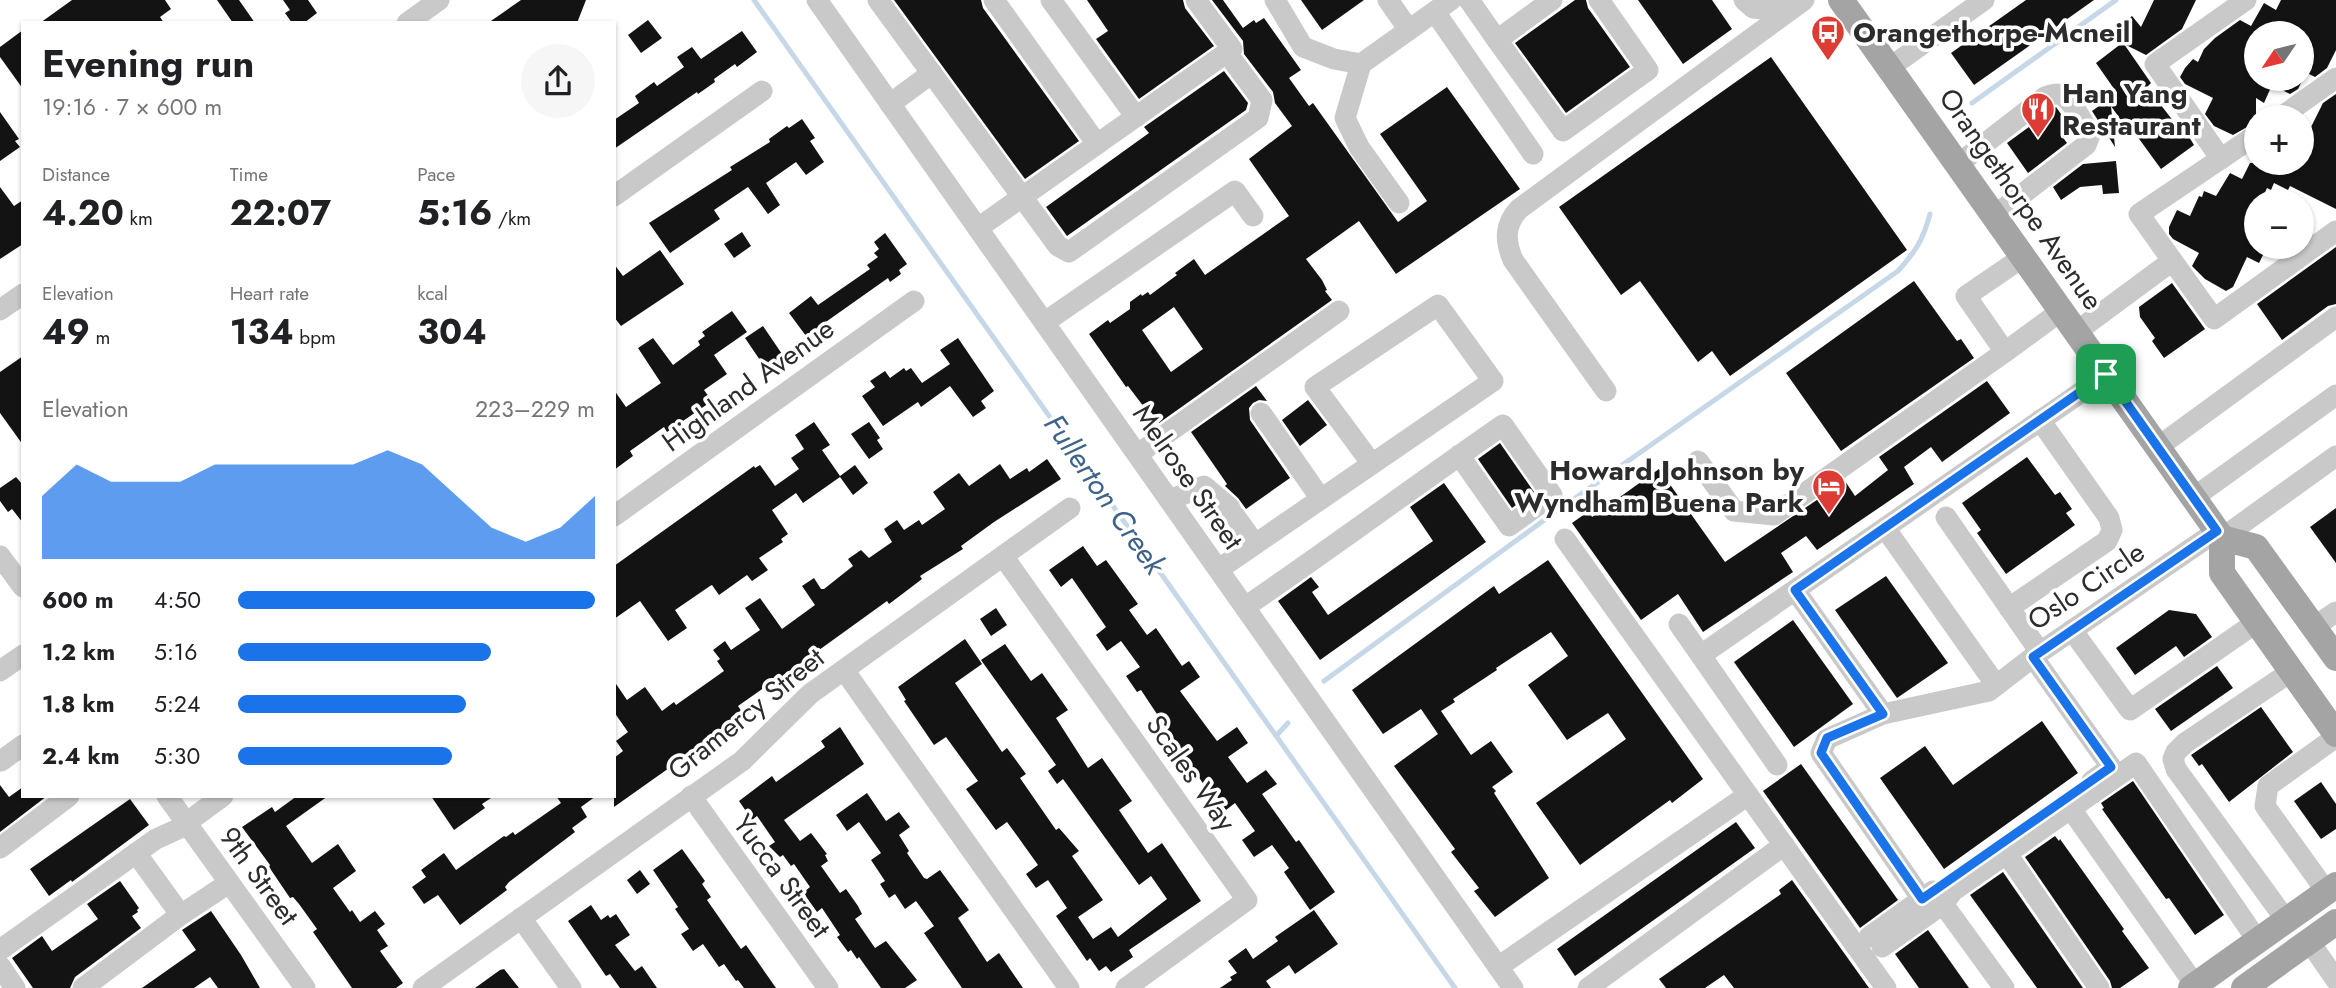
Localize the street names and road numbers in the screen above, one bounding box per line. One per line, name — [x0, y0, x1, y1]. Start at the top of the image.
street label: Orangethorpe Avenue — [1929, 80, 2113, 318]
street label: Highland Avenue — [653, 308, 843, 462]
street label: Melrose Street — [1123, 396, 1253, 558]
street label: Oslo Circle — [2019, 532, 2153, 640]
street label: Gramercy Street — [659, 638, 833, 790]
street label: Scales Way — [1136, 707, 1246, 840]
street label: Yucca Street — [723, 806, 841, 946]
street label: 9th Street — [209, 818, 309, 934]

